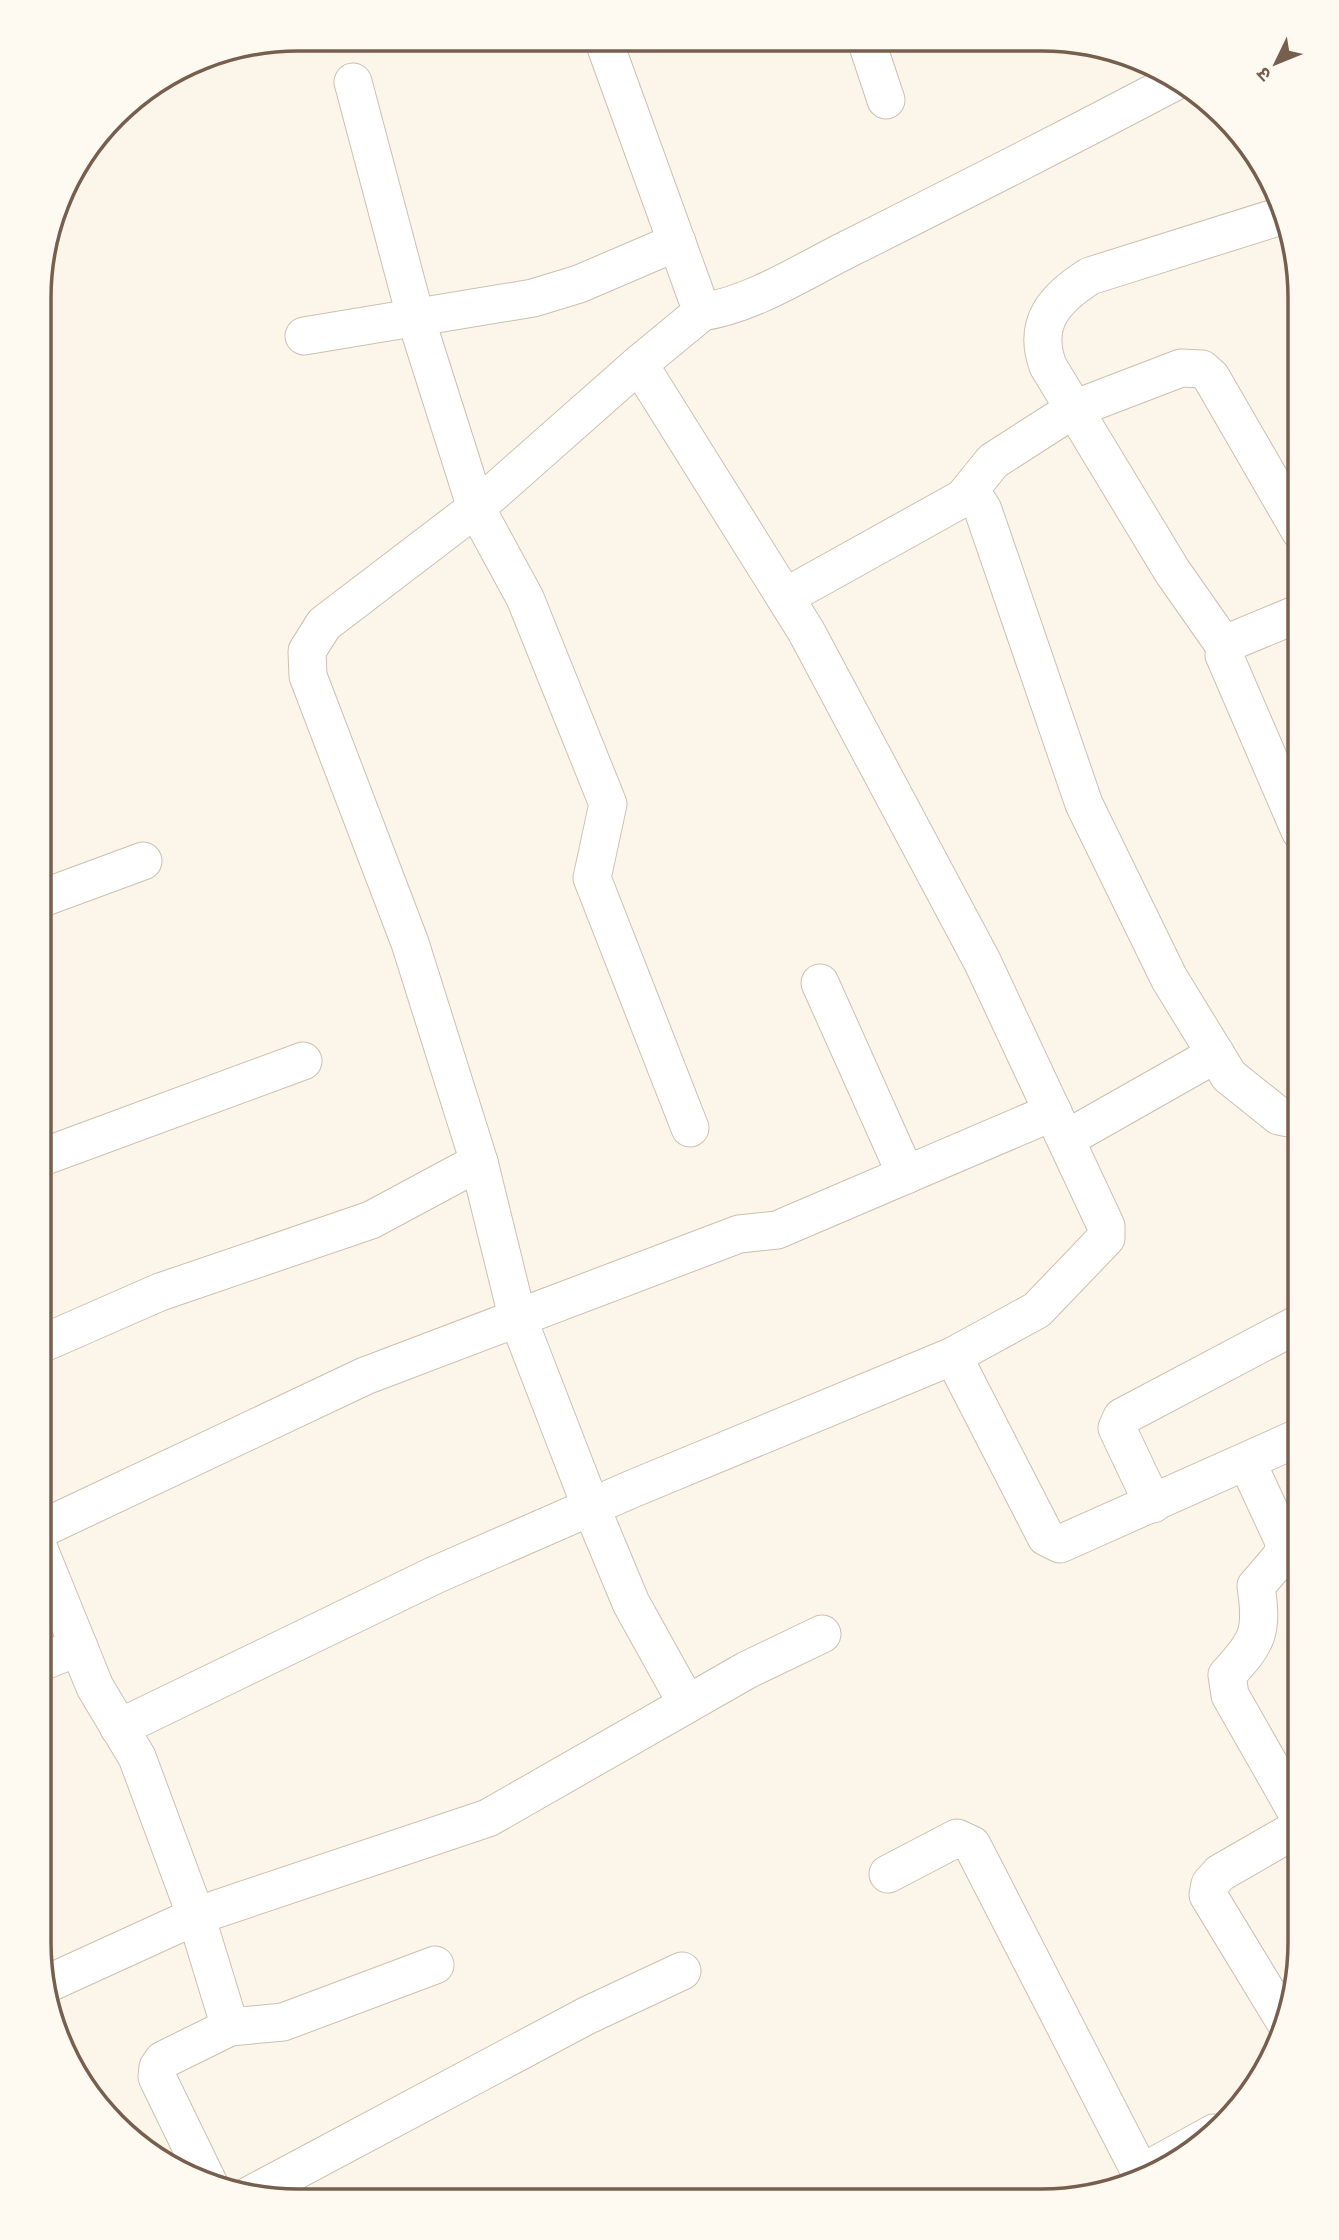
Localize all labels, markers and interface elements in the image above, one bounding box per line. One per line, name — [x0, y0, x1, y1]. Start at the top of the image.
north arrow — [1241, 28, 1311, 98]
text: उ — [1250, 62, 1275, 87]

